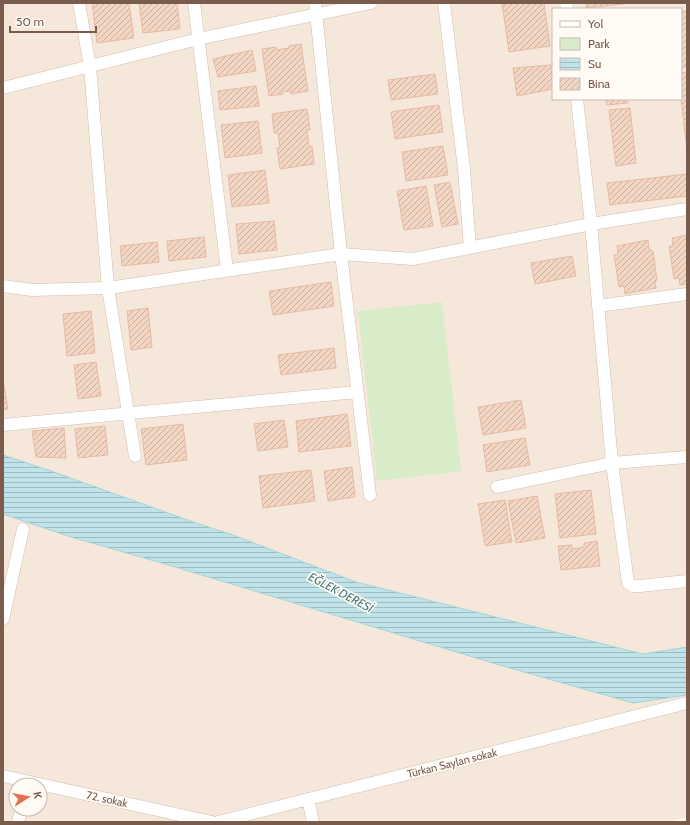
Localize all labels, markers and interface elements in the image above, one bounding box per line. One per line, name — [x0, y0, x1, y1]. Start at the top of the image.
scale bar — [10, 8, 96, 34]
legend — [552, 8, 682, 100]
text: 50 m — [16, 14, 44, 29]
text: Yol — [587, 16, 603, 31]
text: Park — [588, 36, 610, 51]
text: Su — [588, 56, 601, 71]
text: Bina — [588, 76, 610, 91]
water label: EĞLEK DERESİ — [306, 569, 377, 616]
street label: Türkan Saylan sokak — [406, 745, 498, 781]
north arrow — [8, 777, 48, 817]
street label: 72. sokak — [85, 788, 129, 810]
text: K — [30, 790, 45, 800]

